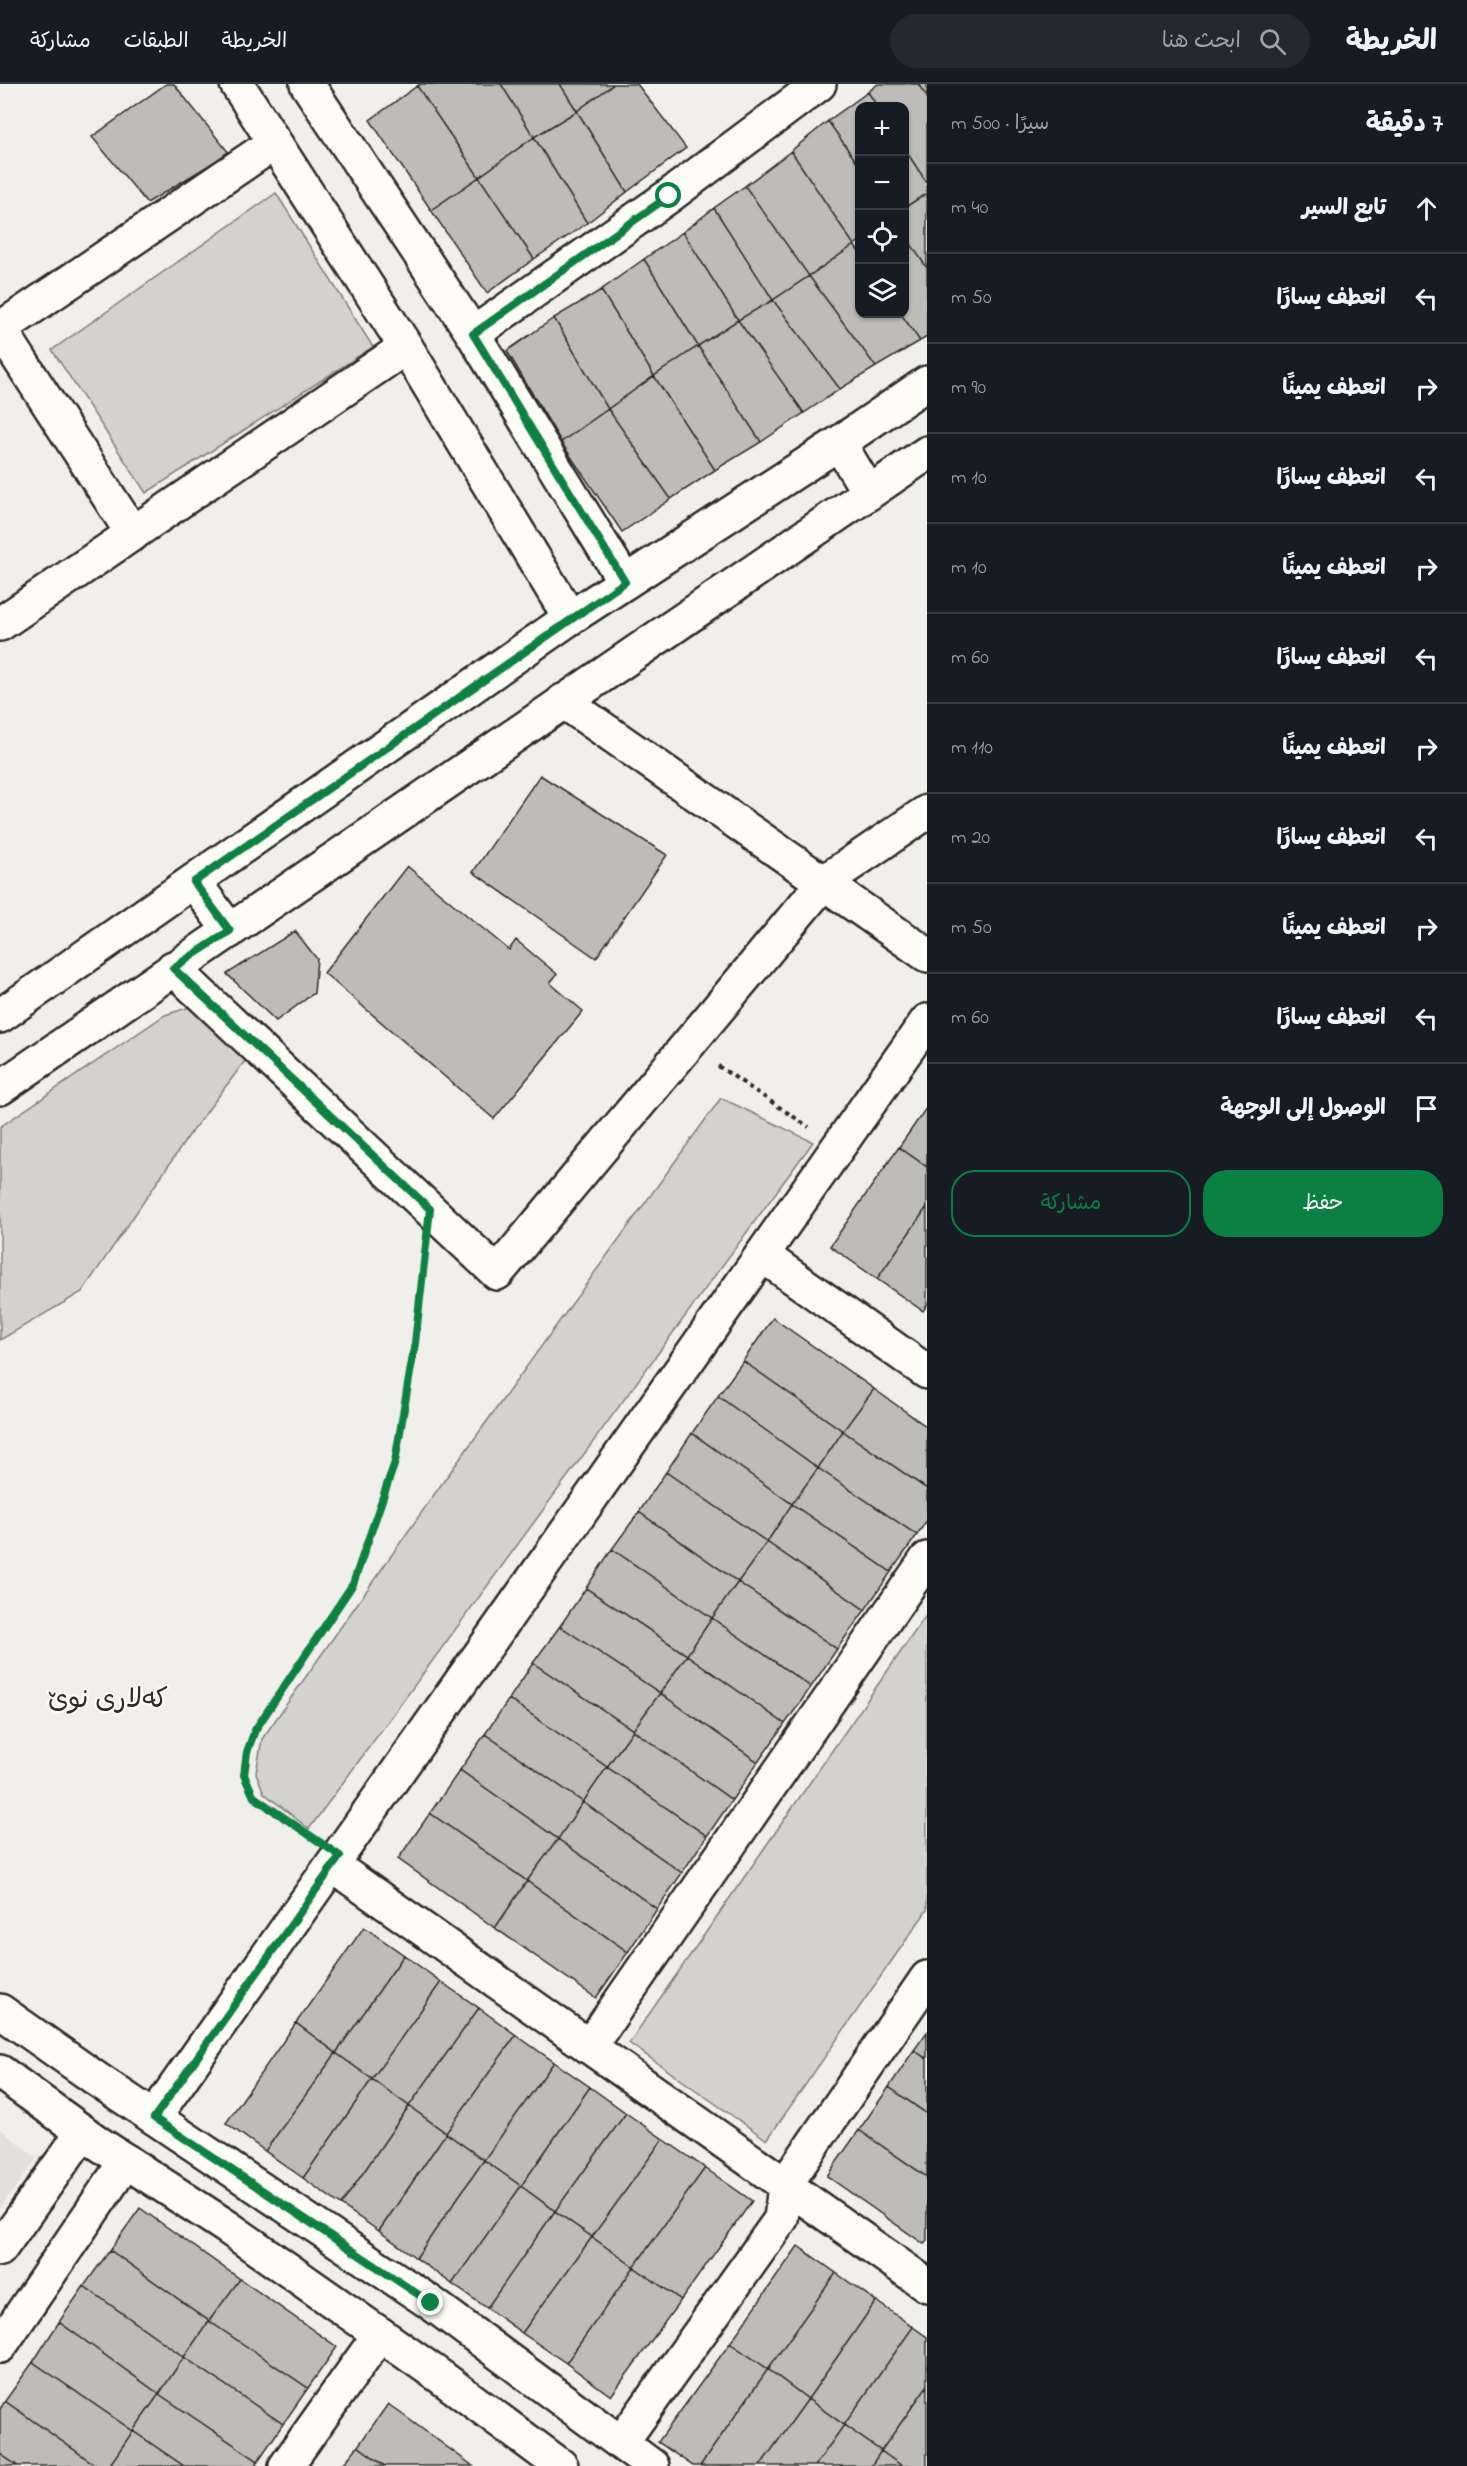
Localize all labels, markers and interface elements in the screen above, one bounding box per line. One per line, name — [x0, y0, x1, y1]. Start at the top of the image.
search box — [890, 14, 1310, 68]
text: الخريطة — [1346, 22, 1437, 63]
icon: search — [1256, 25, 1289, 58]
text: ابحث هنا — [1162, 26, 1241, 58]
text: مشاركة — [30, 27, 91, 57]
text: الطبقات — [124, 27, 189, 57]
text: الخريطة — [222, 27, 287, 57]
map controls — [855, 102, 909, 318]
button: + — [855, 102, 909, 156]
text: 7 دقيقة — [1366, 106, 1443, 144]
text: سيرًا · 500 m — [951, 110, 1049, 139]
button: − — [855, 156, 909, 210]
route start — [655, 182, 681, 208]
icon: ahead — [1410, 192, 1443, 225]
text: تابع السير — [1302, 193, 1386, 225]
text: 40 m — [951, 194, 988, 223]
button: locate — [855, 210, 909, 264]
button: layers — [855, 264, 909, 318]
icon: left — [1410, 282, 1443, 315]
text: انعطف يسارًا — [1277, 283, 1386, 315]
text: 50 m — [951, 284, 992, 313]
icon: right — [1410, 372, 1443, 405]
text: انعطف يمينًا — [1282, 373, 1386, 405]
text: 90 m — [951, 374, 986, 403]
icon: left — [1410, 462, 1443, 495]
text: انعطف يسارًا — [1277, 463, 1386, 495]
text: 10 m — [951, 464, 987, 493]
icon: right — [1410, 552, 1443, 585]
text: انعطف يمينًا — [1282, 553, 1386, 585]
text: 10 m — [951, 554, 987, 583]
icon: left — [1410, 642, 1443, 675]
text: انعطف يسارًا — [1277, 643, 1386, 675]
text: 60 m — [951, 644, 989, 673]
icon: right — [1410, 732, 1443, 765]
text: انعطف يمينًا — [1282, 733, 1386, 765]
text: 110 m — [951, 734, 993, 763]
icon: left — [1410, 822, 1443, 855]
text: انعطف يسارًا — [1277, 823, 1386, 855]
text: 20 m — [951, 824, 990, 853]
icon: right — [1410, 912, 1443, 945]
text: انعطف يمينًا — [1282, 913, 1386, 945]
text: 50 m — [951, 914, 992, 943]
icon: left — [1410, 1002, 1443, 1035]
text: انعطف يسارًا — [1277, 1003, 1386, 1035]
text: 60 m — [951, 1004, 989, 1033]
icon: arrive — [1410, 1092, 1443, 1125]
text: الوصول إلى الوجهة — [1220, 1093, 1386, 1125]
button: مشاركة — [951, 1170, 1191, 1237]
button: حفظ — [1203, 1170, 1443, 1237]
district label: کەلاری نوێ — [48, 1681, 168, 1720]
route end — [417, 2289, 443, 2315]

